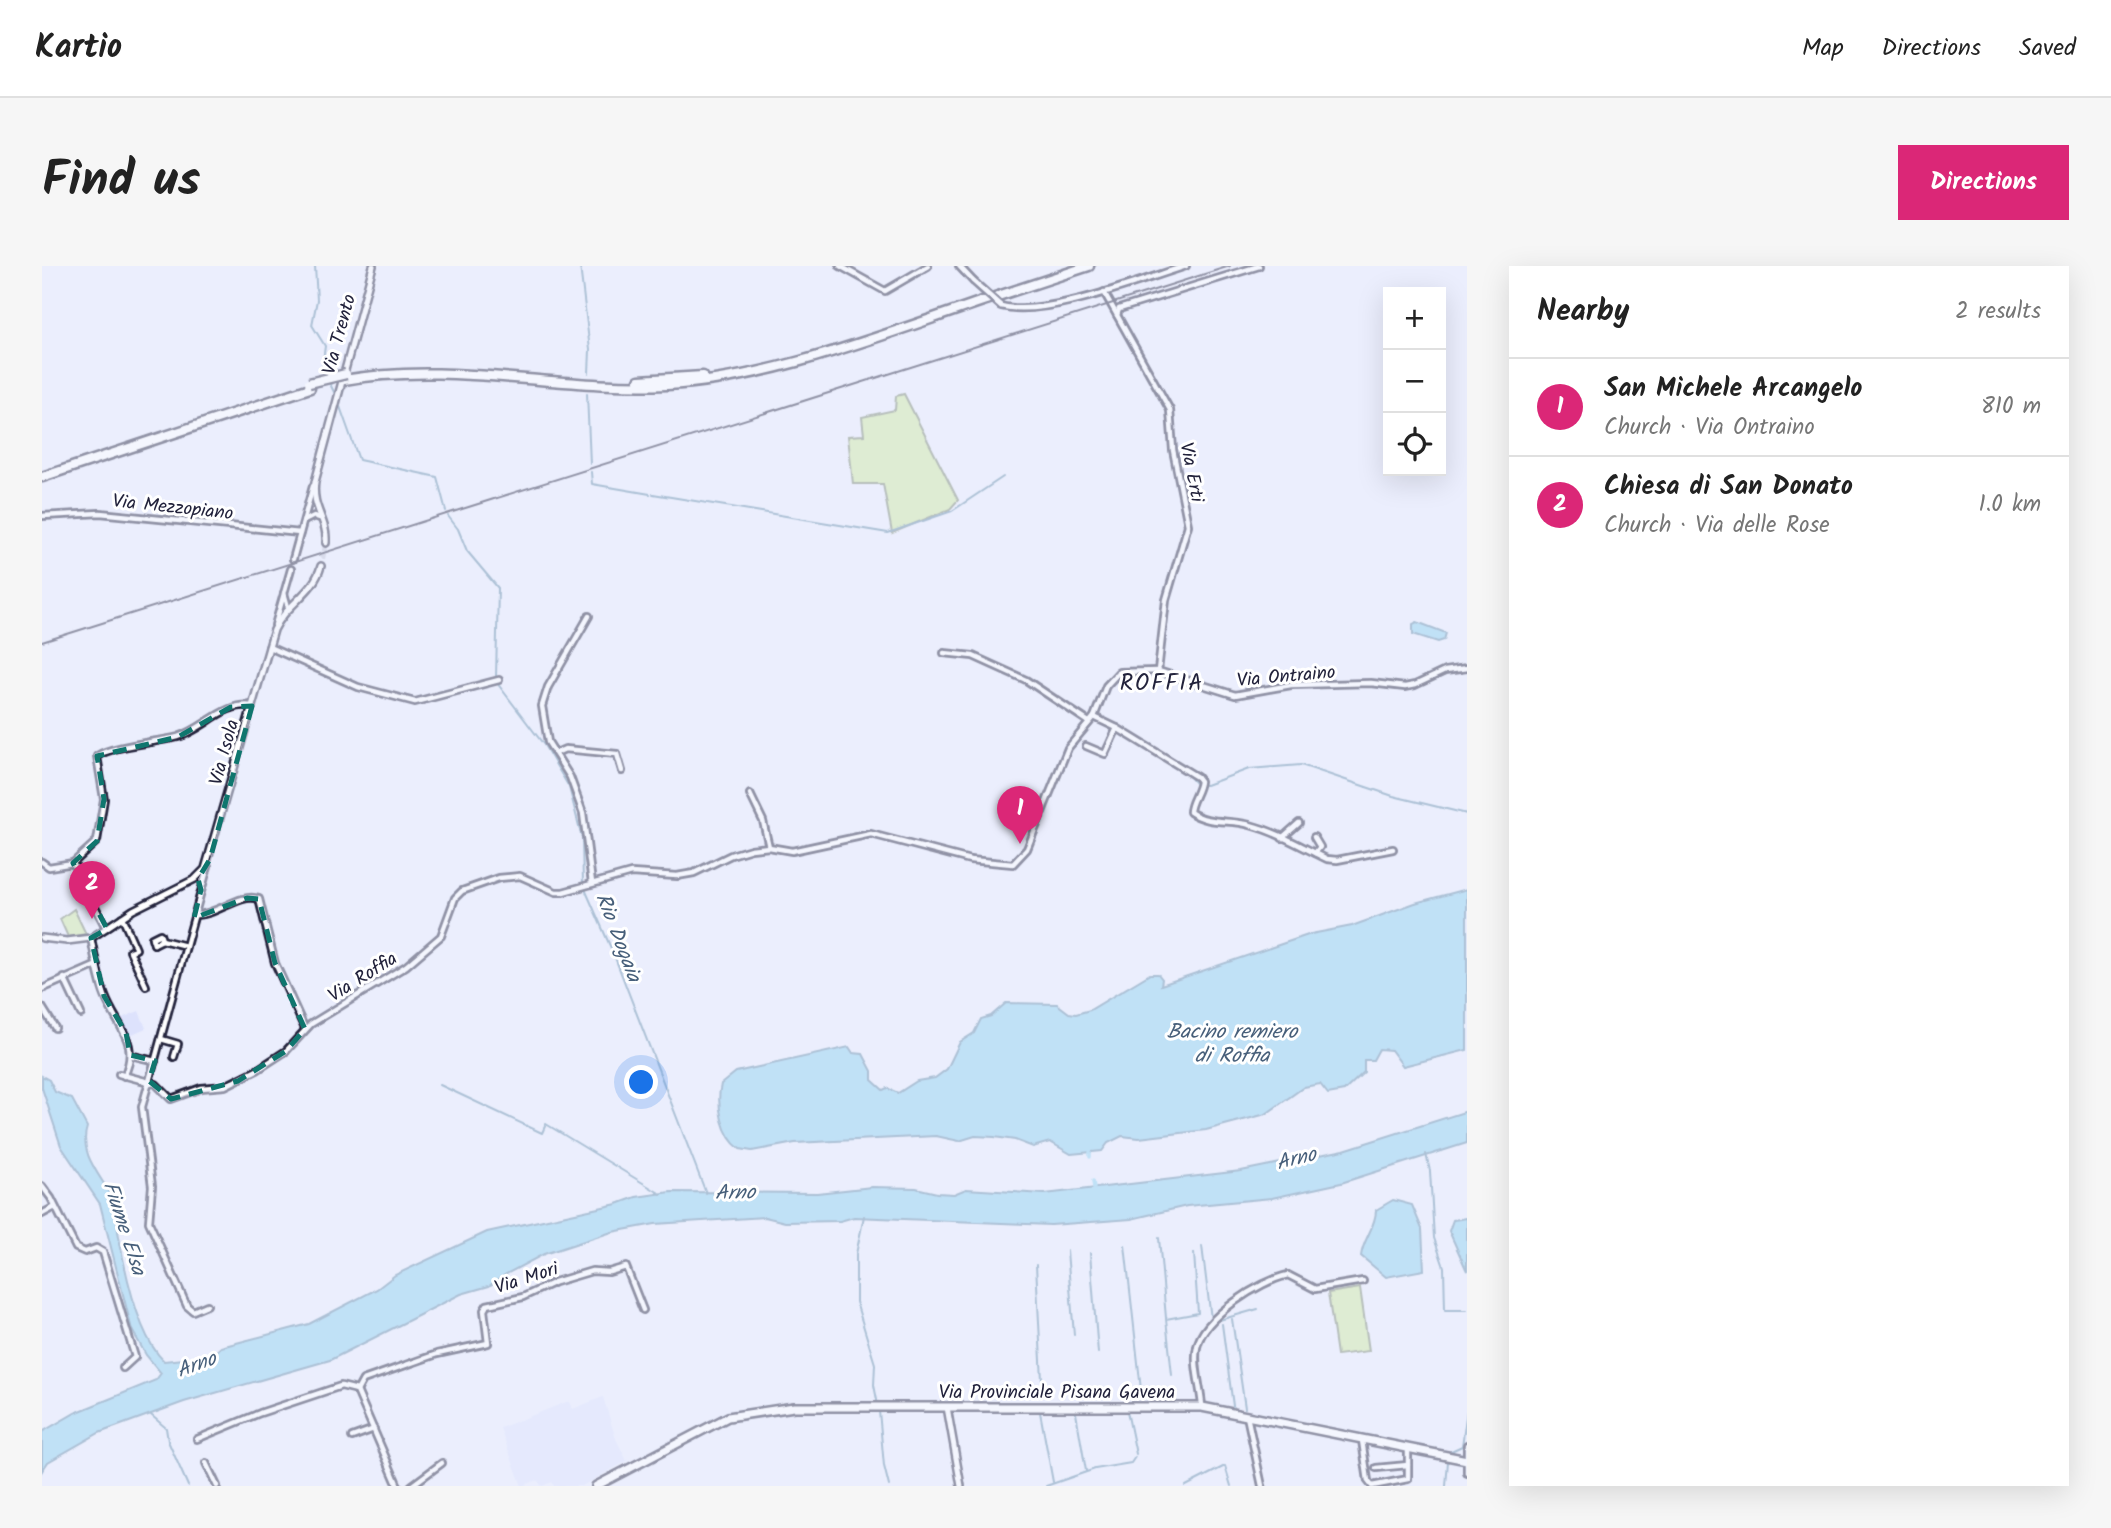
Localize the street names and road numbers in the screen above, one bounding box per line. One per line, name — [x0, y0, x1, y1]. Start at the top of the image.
street label: Via Trento — [315, 291, 365, 378]
street label: Via Erti — [1171, 440, 1212, 506]
street label: Via Mezzopiano — [111, 487, 235, 529]
street label: Via Ontraino — [1236, 658, 1337, 696]
street label: Via Isola — [202, 716, 248, 789]
street label: Via Roffia — [322, 945, 404, 1011]
street label: Via Mori — [491, 1254, 564, 1303]
street label: Via Provinciale Pisana Gavena — [939, 1378, 1175, 1408]

